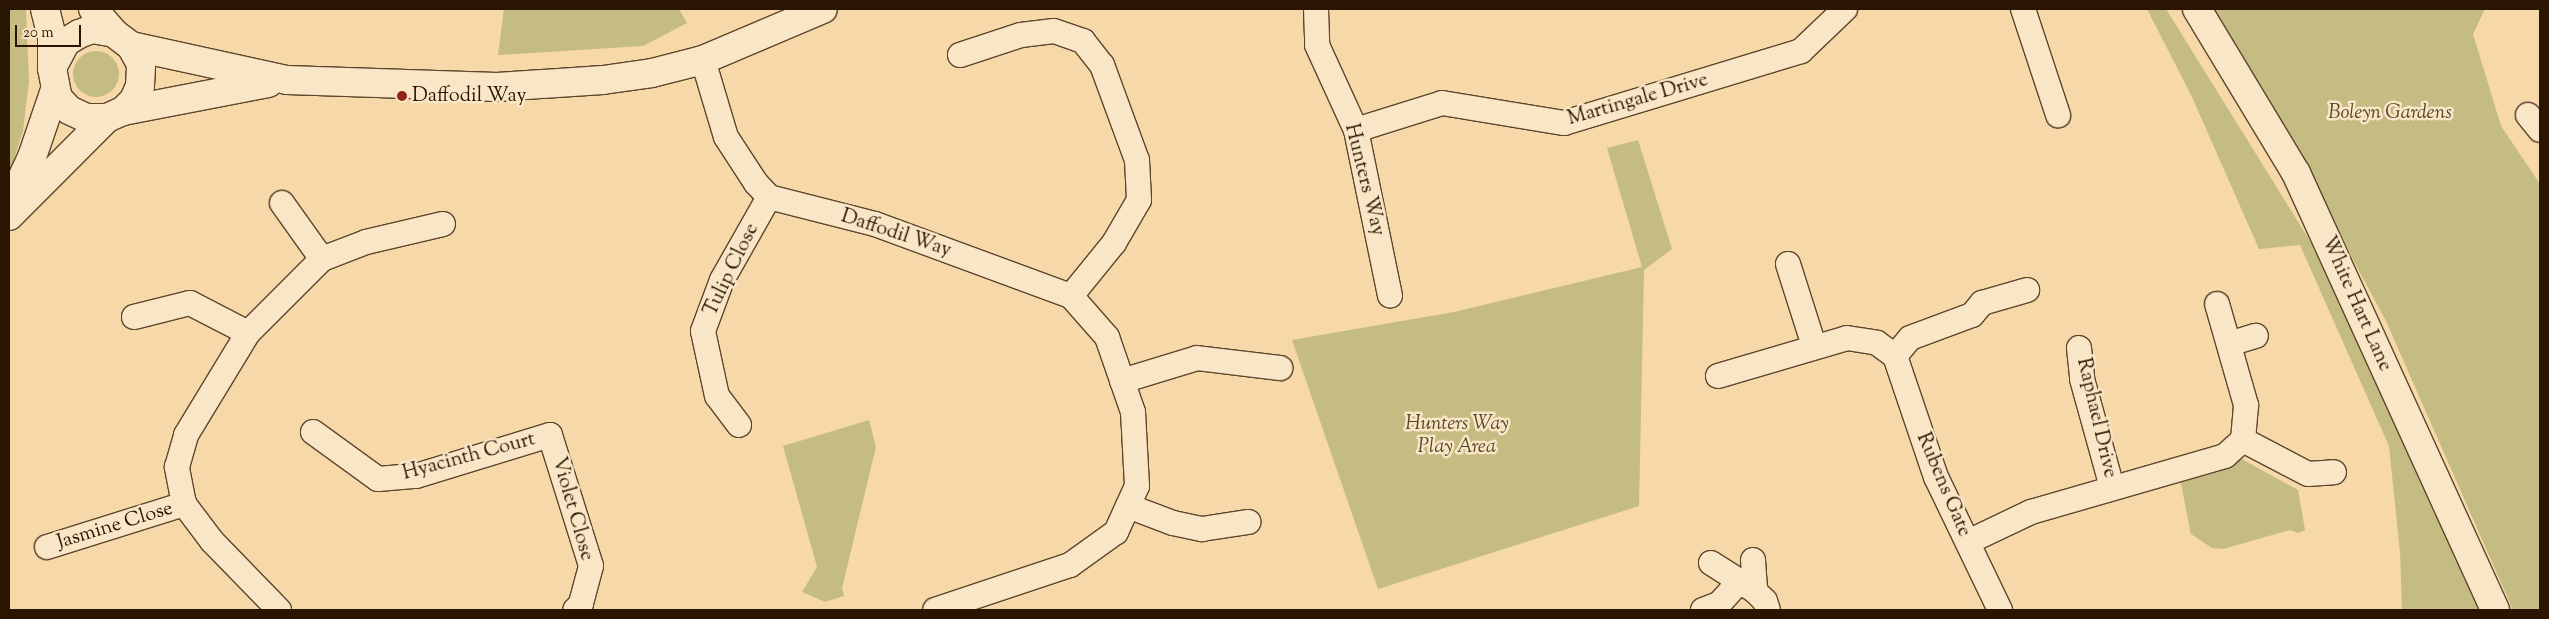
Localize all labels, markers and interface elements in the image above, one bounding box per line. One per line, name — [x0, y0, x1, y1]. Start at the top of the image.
scale bar — [18, 15, 84, 47]
text: 20 m — [23, 23, 54, 44]
street label: Martingale Drive — [1565, 68, 1711, 132]
place label: Daffodil Way — [412, 84, 526, 108]
marker: Daffodil Way — [396, 90, 408, 102]
park label: Boleyn Gardens — [2328, 101, 2452, 125]
street label: Hunters Way — [1338, 121, 1390, 239]
street label: Daffodil Way — [838, 205, 954, 263]
street label: Tulip Close — [699, 220, 765, 320]
street label: White Hart Lane — [2315, 233, 2397, 375]
street label: Raphael Drive — [2071, 356, 2121, 480]
park label: Hunters Way Play Area — [1405, 412, 1509, 459]
street label: Hyacinth Court — [400, 428, 538, 486]
street label: Rubens Gate — [1910, 429, 1976, 541]
street label: Violet Close — [546, 454, 598, 564]
street label: Jasmine Close — [54, 497, 176, 555]

